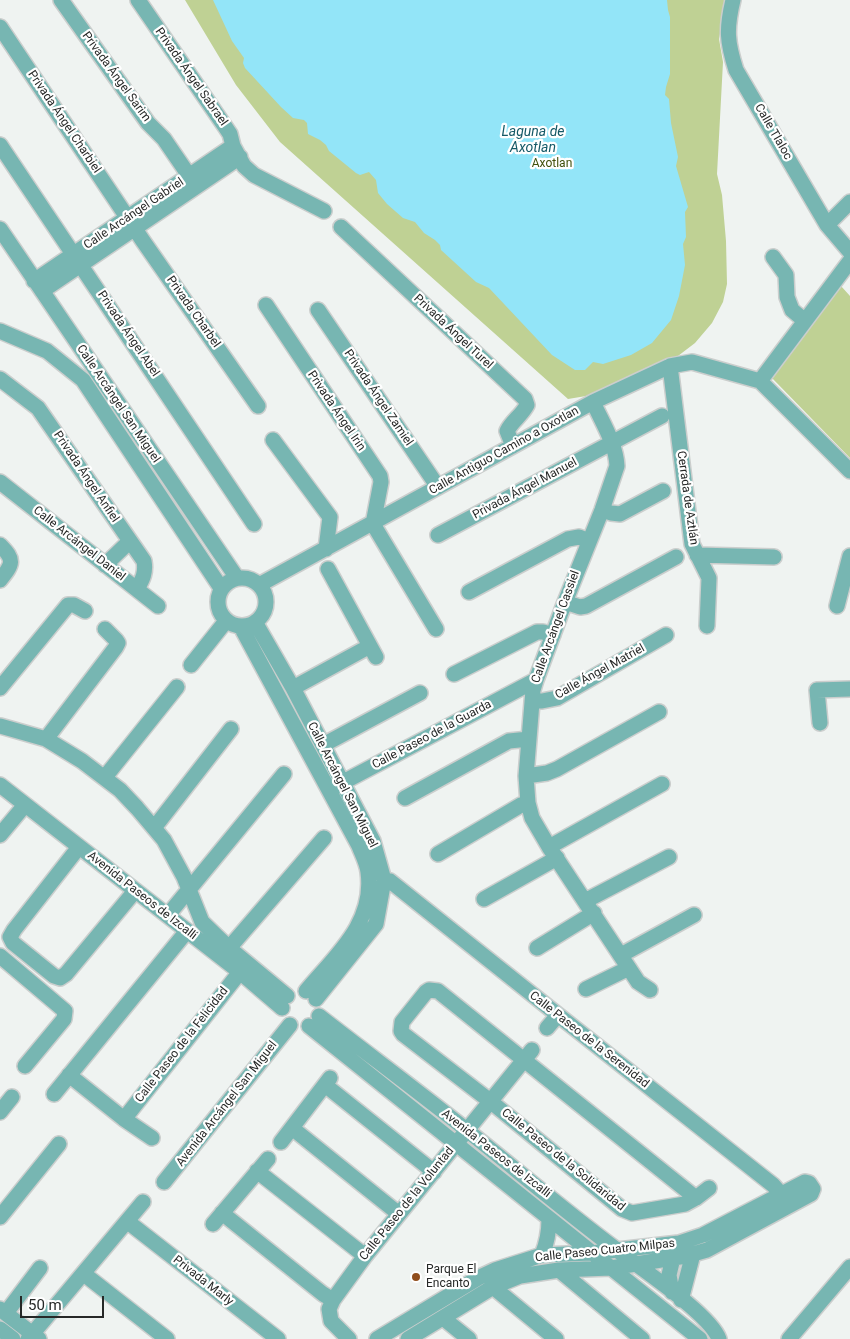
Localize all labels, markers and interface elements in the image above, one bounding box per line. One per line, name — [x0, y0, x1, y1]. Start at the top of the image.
street label: Privada Ángel Sabrael — [152, 25, 230, 129]
street label: Privada Ángel Sarim — [79, 29, 153, 125]
street label: Privada Ángel Charbiel — [24, 68, 104, 176]
street label: Calle Tlaloc — [751, 101, 795, 163]
water label: Laguna de Axotlan — [502, 124, 564, 156]
park label: Axotlan — [532, 157, 572, 171]
street label: Calle Arcángel Gabriel — [81, 175, 187, 253]
street label: Privada Charbel — [163, 273, 223, 351]
street label: Privada Ángel Abel — [94, 288, 162, 380]
street label: Privada Ángel Turel — [410, 292, 496, 372]
street label: Calle Arcángel San Miguel — [73, 342, 163, 466]
street label: Privada Ángel Zamiel — [340, 347, 416, 449]
street label: Privada Ángel Irin — [304, 368, 368, 454]
street label: Calle Antiguo Camino a Oxotlan — [427, 404, 581, 498]
street label: Privada Ángel Anfiel — [50, 429, 122, 525]
street label: Cerrada de Aztlán — [673, 450, 701, 546]
street label: Privada Ángel Manuel — [470, 455, 580, 523]
street label: Calle Arcángel Daniel — [30, 504, 128, 584]
street label: Calle Arcángel Cassiel — [529, 569, 583, 685]
street label: Calle Ángel Matriel — [553, 641, 647, 703]
street label: Calle Paseo de la Guarda — [370, 697, 494, 773]
street label: Calle Arcángel San Miguel — [304, 720, 380, 850]
street label: Avenida Paseos de Izcalli — [84, 849, 200, 943]
street label: Calle Paseo de la Felicidad — [132, 984, 232, 1106]
street label: Calle Paseo de la Serenidad — [526, 989, 652, 1091]
street label: Avenida Arcángel San Miguel — [174, 1039, 280, 1169]
street label: Calle Paseo de la Solidaridad — [498, 1106, 628, 1214]
street label: Avenida Paseos de Izcalli — [438, 1107, 554, 1201]
street label: Calle Paseo de la Voluntad — [357, 1144, 457, 1264]
street label: Calle Paseo Cuatro Milpas — [534, 1237, 676, 1265]
street label: Privada Marly — [170, 1253, 236, 1309]
place label: Parque El Encanto — [426, 1263, 477, 1291]
marker: Parque El Encanto — [410, 1271, 422, 1283]
scale bar — [22, 1286, 106, 1318]
text: 50 m — [28, 1296, 62, 1314]

